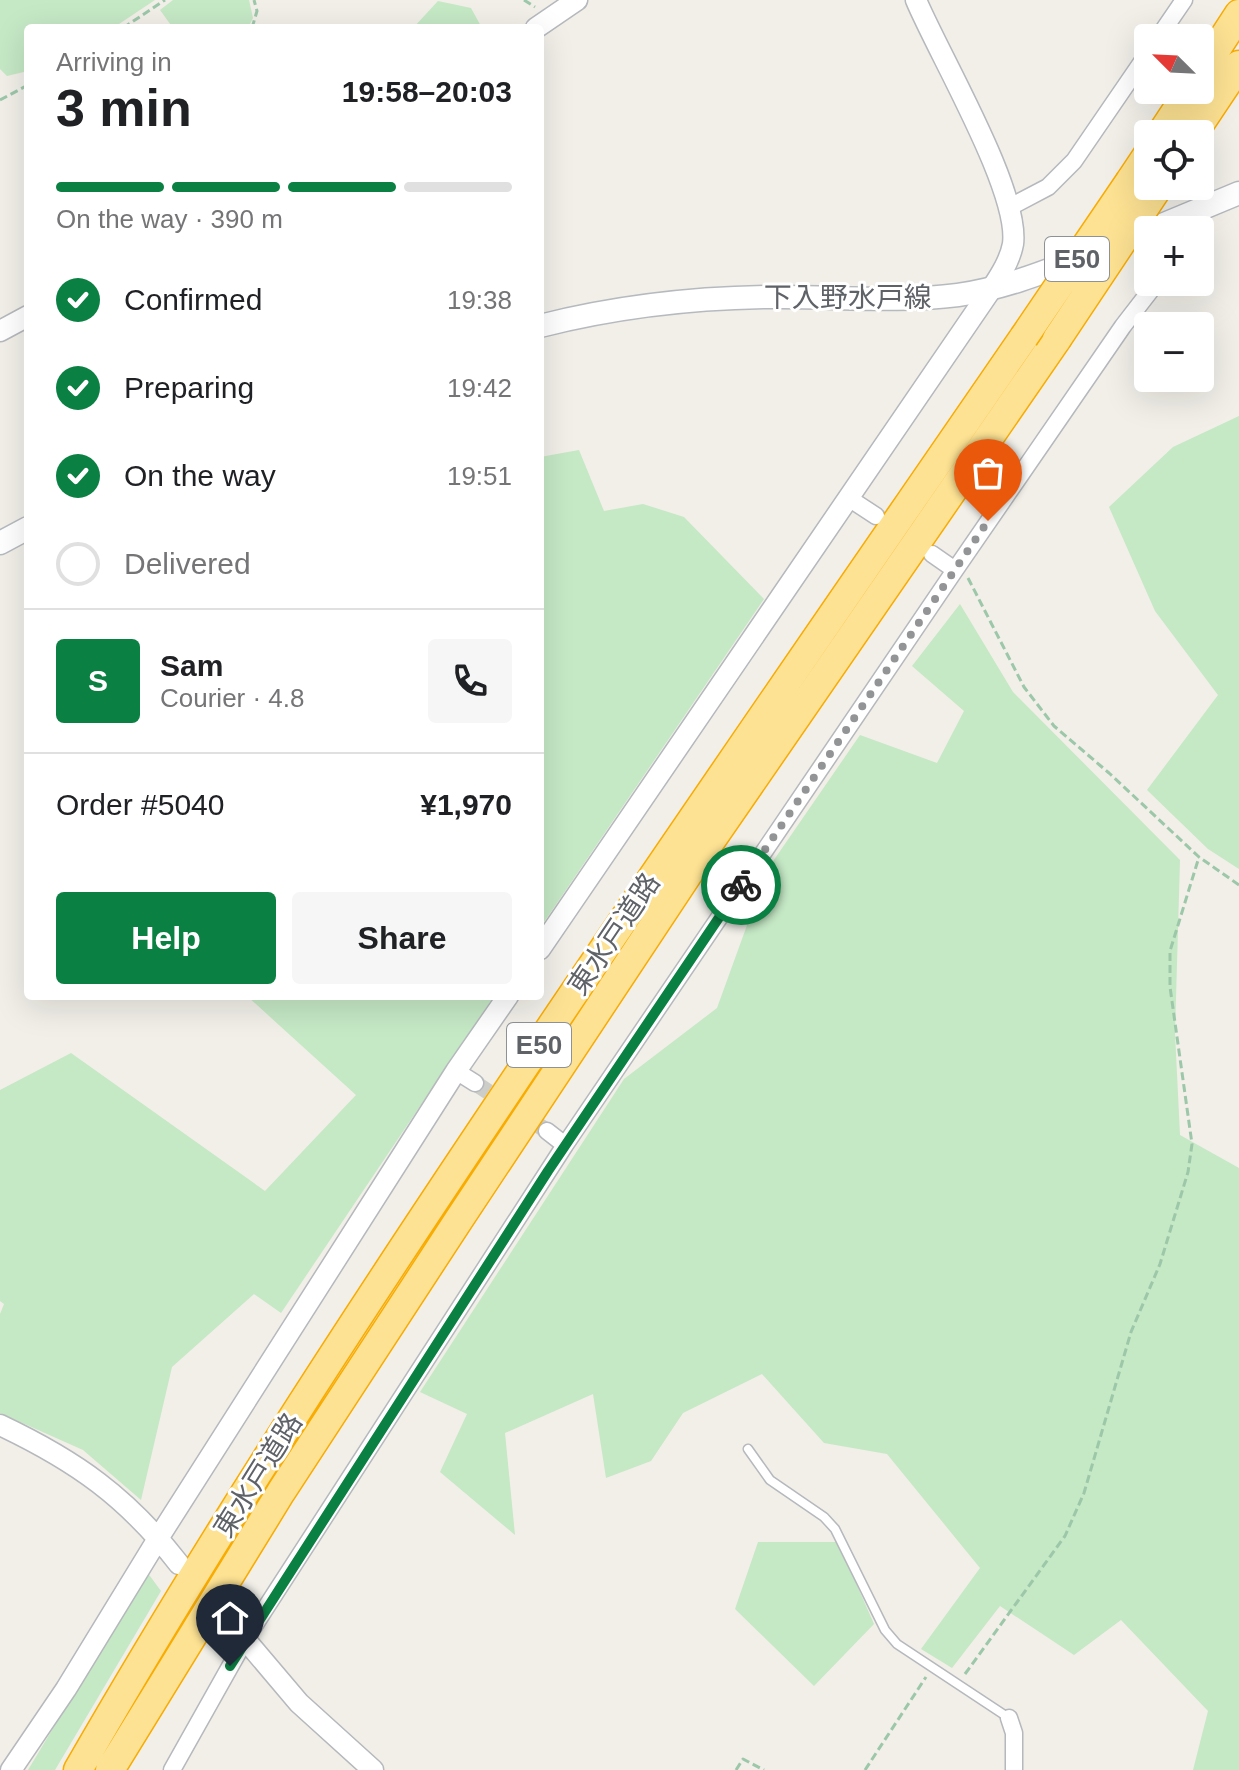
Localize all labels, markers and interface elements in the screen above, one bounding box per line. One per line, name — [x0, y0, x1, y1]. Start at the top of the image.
north arrow — [1134, 24, 1214, 104]
map controls — [1134, 24, 1214, 392]
text: Arriving in — [56, 47, 172, 77]
text: 19:58–20:03 — [342, 75, 512, 108]
text: 3 min — [56, 79, 192, 137]
button: locate — [1134, 120, 1214, 200]
text: On the way · 390 m — [56, 204, 283, 234]
button: + — [1134, 216, 1214, 296]
road number: E50 — [1045, 237, 1109, 281]
icon: check — [56, 278, 100, 322]
street label: 下入野水戸線 — [764, 282, 932, 313]
text: Confirmed — [124, 283, 262, 316]
text: 19:38 — [447, 285, 512, 315]
button: − — [1134, 312, 1214, 392]
icon: check — [56, 366, 100, 410]
text: Preparing — [124, 371, 254, 404]
text: 19:42 — [447, 373, 512, 403]
pin — [954, 439, 1022, 521]
icon: bag — [966, 451, 1010, 495]
icon: check — [56, 454, 100, 498]
text: On the way — [124, 459, 276, 492]
text: 19:51 — [447, 461, 512, 491]
text: Delivered — [124, 547, 251, 580]
button: phone — [428, 639, 512, 723]
text: Sam — [160, 649, 223, 682]
text: S — [88, 664, 108, 697]
text: Courier · 4.8 — [160, 683, 305, 713]
text: Order #5040 — [56, 788, 224, 821]
text: ¥1,970 — [420, 788, 512, 821]
courier — [701, 845, 781, 925]
icon: bike — [719, 863, 763, 907]
street label: 東水戸道路 — [562, 867, 666, 1001]
button: Help — [56, 892, 276, 984]
button: Share — [292, 892, 512, 984]
road number: E50 — [507, 1023, 571, 1067]
street label: 東水戸道路 — [208, 1407, 308, 1543]
pin — [196, 1584, 264, 1666]
icon: home — [208, 1596, 252, 1640]

